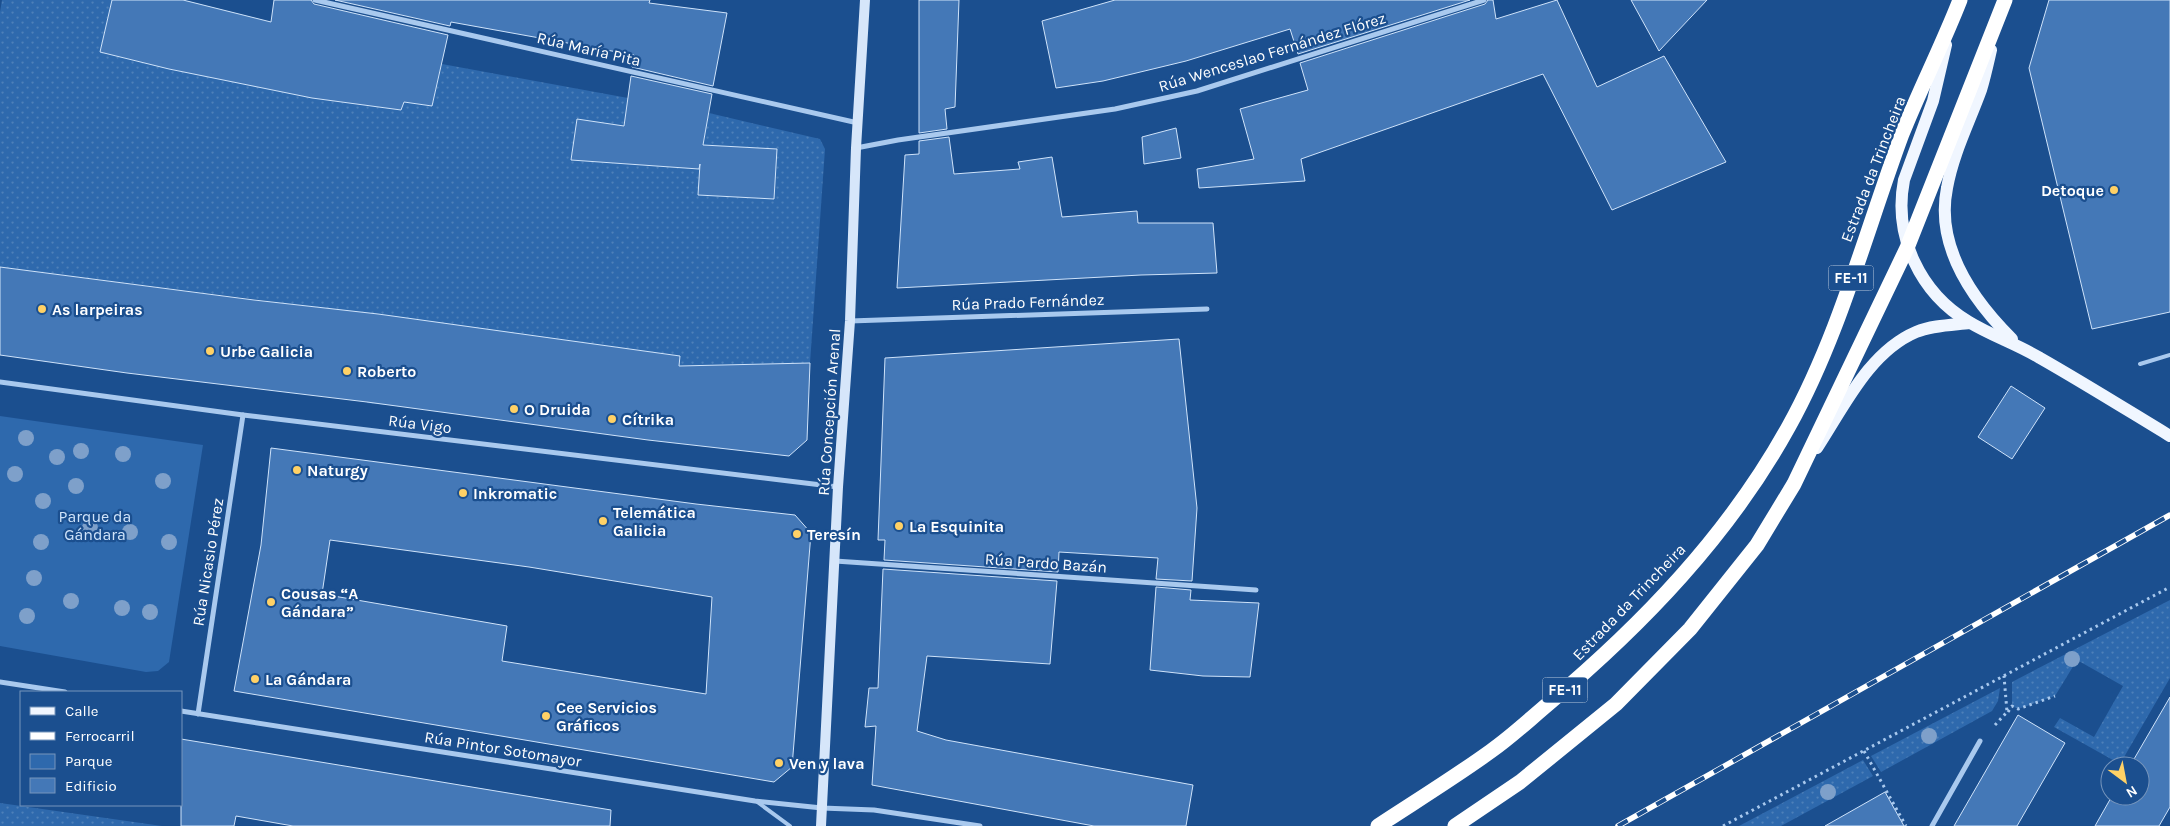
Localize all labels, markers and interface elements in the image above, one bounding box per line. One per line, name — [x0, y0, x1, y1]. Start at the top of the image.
street label: Rúa Wenceslao Fernández Flórez — [1156, 8, 1388, 96]
street label: Rúa María Pita — [535, 28, 643, 70]
street label: Estrada da Trincheira — [1836, 93, 1910, 245]
place label: Detoque — [2041, 181, 2104, 200]
marker: Detoque — [2108, 184, 2120, 196]
road number: FE-11 — [1828, 266, 1874, 290]
street label: Rúa Prado Fernández — [951, 290, 1105, 314]
place label: As larpeiras — [52, 300, 143, 319]
marker: As larpeiras — [36, 303, 48, 315]
street label: Rúa Concepción Arenal — [814, 328, 844, 496]
place label: Urbe Galicia — [220, 342, 313, 361]
marker: Urbe Galicia — [204, 345, 216, 357]
place label: Roberto — [357, 362, 416, 381]
marker: Roberto — [341, 365, 353, 377]
place label: O Druida — [524, 400, 591, 419]
marker: O Druida — [508, 403, 520, 415]
place label: Cítrika — [622, 410, 674, 429]
street label: Rúa Vigo — [387, 411, 453, 437]
marker: Cítrika — [606, 413, 618, 425]
place label: Naturgy — [307, 461, 368, 480]
marker: Naturgy — [291, 464, 303, 476]
place label: Inkromatic — [473, 484, 557, 503]
marker: Inkromatic — [457, 487, 469, 499]
street label: Rúa Nicasio Pérez — [189, 497, 227, 627]
place label: Telemática Galicia — [613, 503, 696, 540]
park label: Parque da Gándara — [59, 507, 131, 544]
marker: Telemática Galicia — [597, 515, 609, 527]
place label: La Esquinita — [909, 517, 1004, 536]
marker: La Esquinita — [893, 520, 905, 532]
place label: Teresín — [807, 525, 861, 544]
marker: Teresín — [791, 528, 803, 540]
street label: Estrada da Trincheira — [1568, 540, 1690, 664]
street label: Rúa Pardo Bazán — [984, 549, 1108, 577]
place label: Cousas “A Gándara” — [281, 584, 358, 621]
marker: Cousas “A Gándara” — [265, 596, 277, 608]
place label: La Gándara — [265, 670, 351, 689]
marker: La Gándara — [249, 673, 261, 685]
road number: FE-11 — [1542, 678, 1588, 702]
legend — [20, 691, 182, 806]
place label: Cee Servicios Gráficos — [556, 698, 657, 735]
text: Calle — [65, 702, 99, 720]
marker: Cee Servicios Gráficos — [540, 710, 552, 722]
text: Ferrocarril — [65, 727, 135, 745]
street label: Rúa Pintor Sotomayor — [423, 727, 583, 771]
text: Parque — [65, 752, 113, 770]
place label: Ven y lava — [789, 754, 865, 773]
north arrow — [2100, 756, 2150, 806]
marker: Ven y lava — [773, 757, 785, 769]
text: Edificio — [65, 777, 117, 795]
text: N — [2123, 782, 2140, 801]

